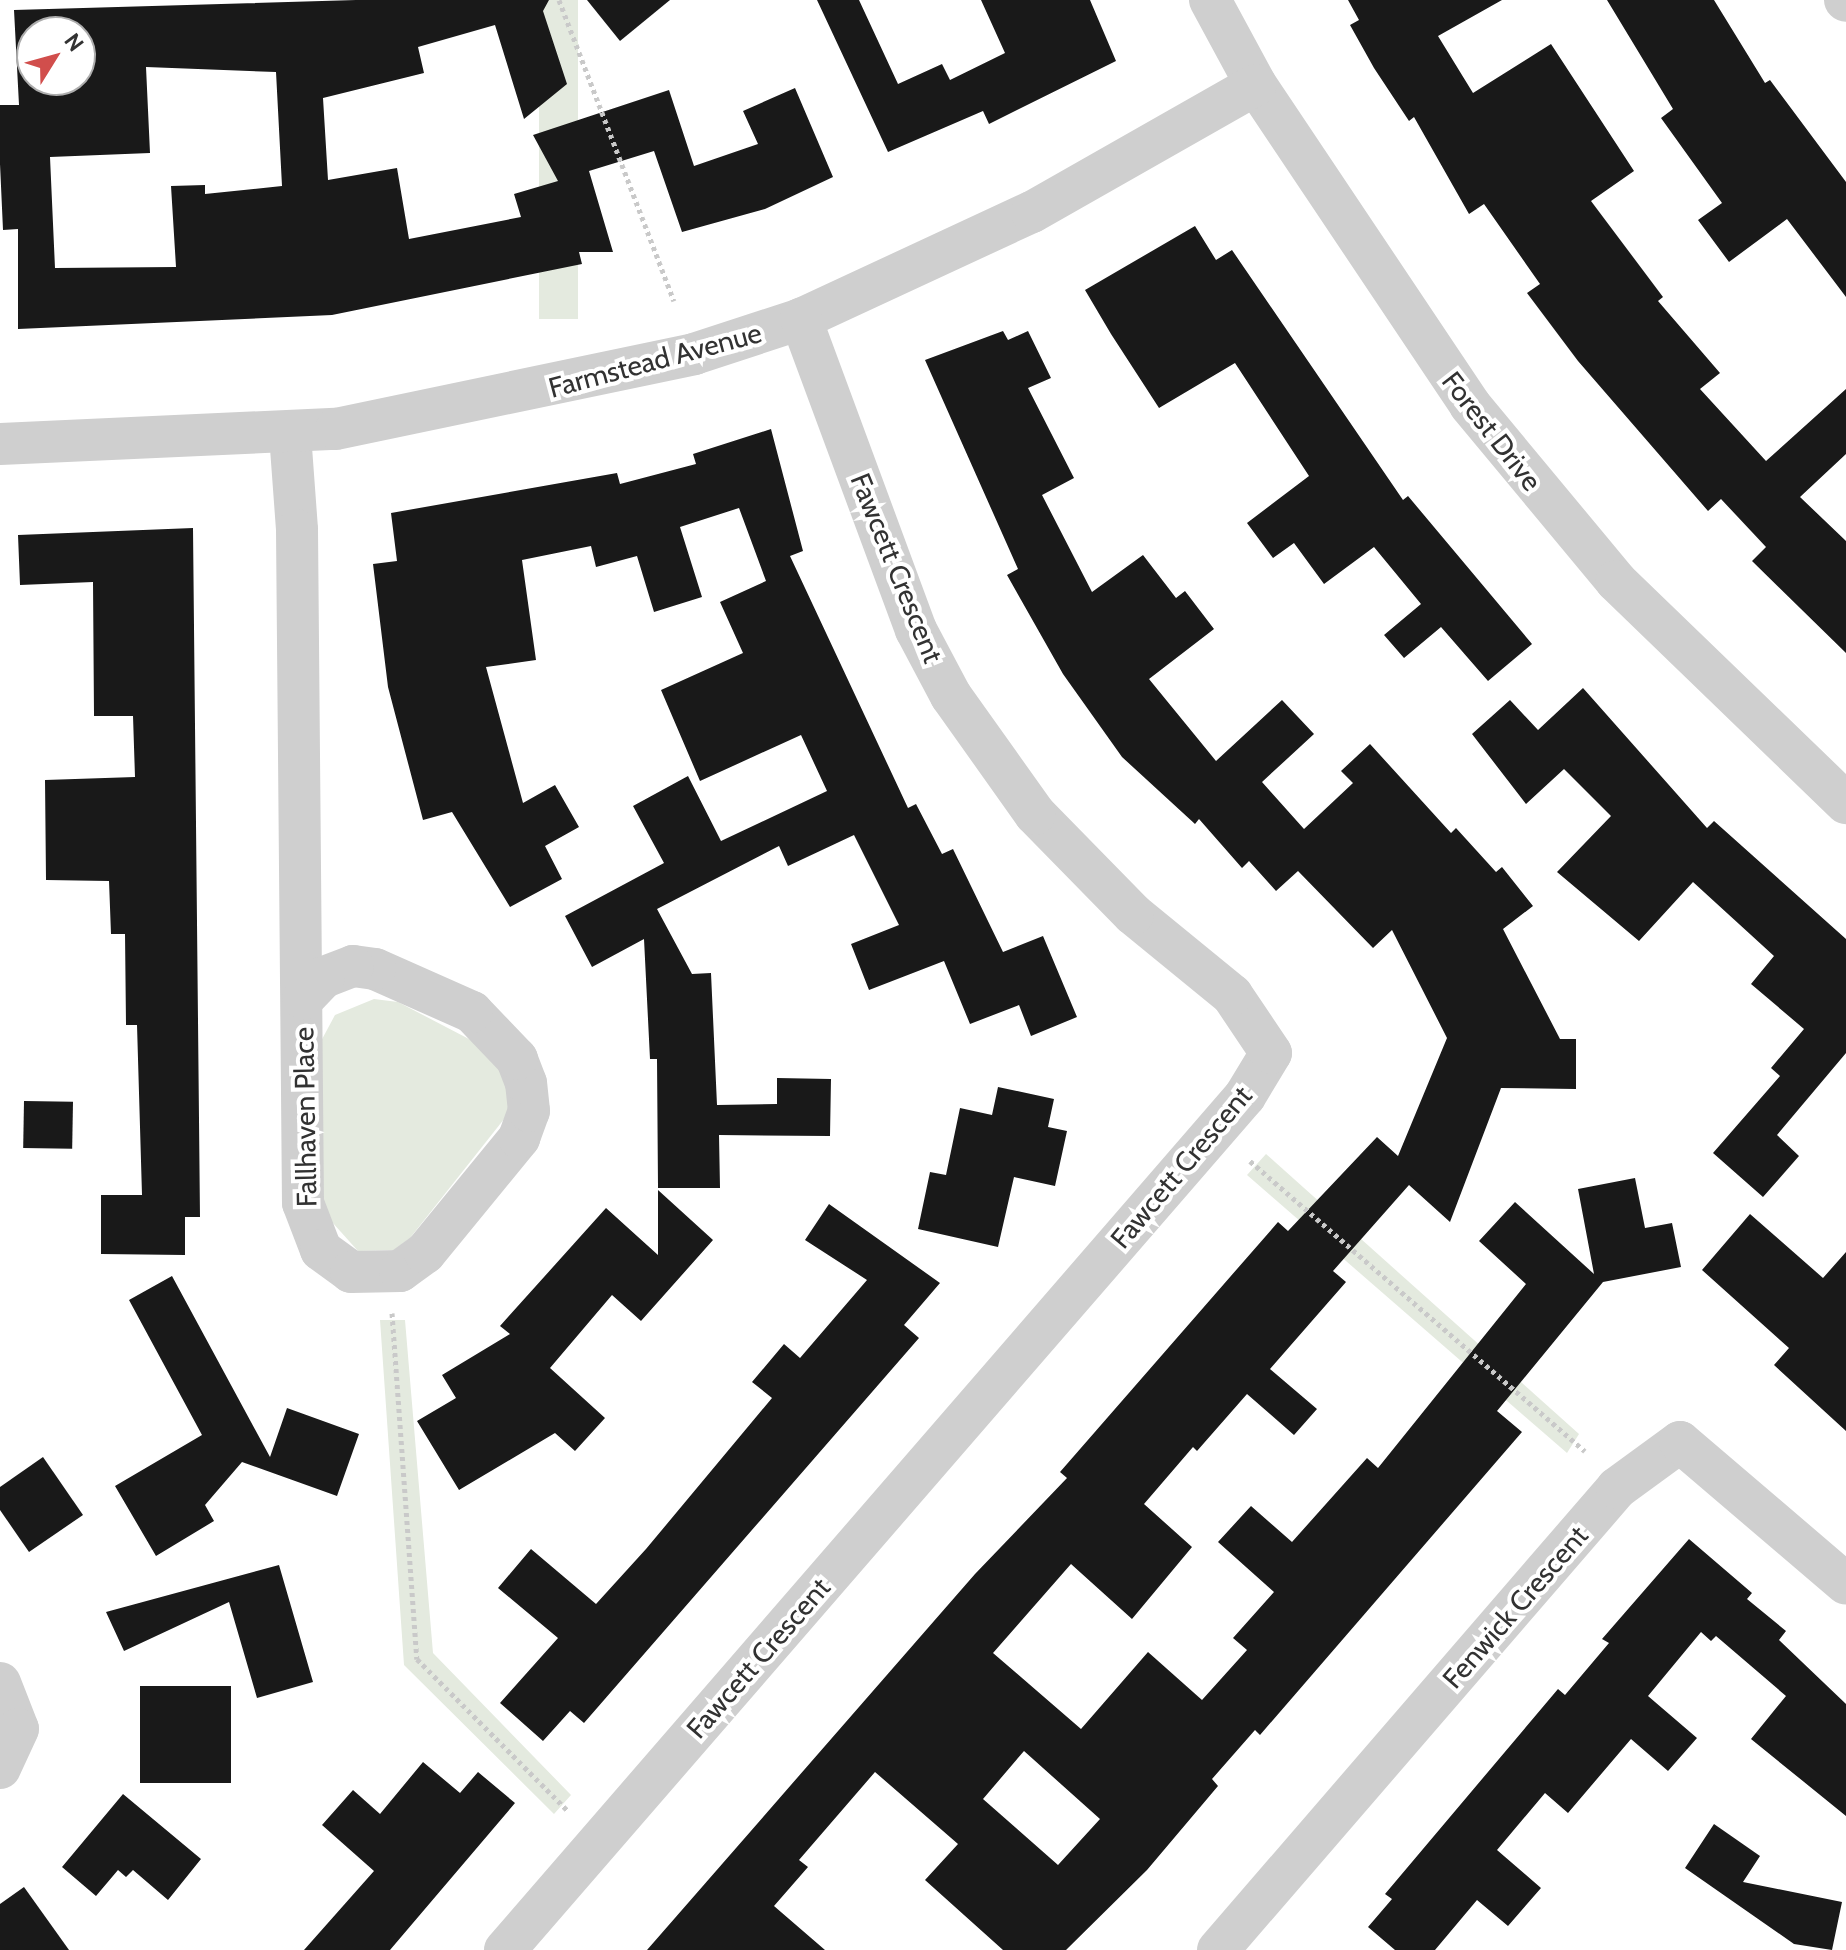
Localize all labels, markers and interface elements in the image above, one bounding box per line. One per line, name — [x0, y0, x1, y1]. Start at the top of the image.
north arrow — [16, 16, 96, 96]
text: N — [59, 28, 89, 57]
street label: Farmstead Avenue — [545, 315, 765, 405]
street label: Forest Drive — [1435, 365, 1549, 497]
street label: Fawcett Crescent — [844, 468, 950, 668]
street label: Fallhaven Place — [287, 1027, 323, 1207]
street label: Fawcett Crescent — [1103, 1079, 1259, 1255]
street label: Fenwick Crescent — [1435, 1519, 1595, 1695]
street label: Fawcett Crescent — [679, 1571, 837, 1745]

